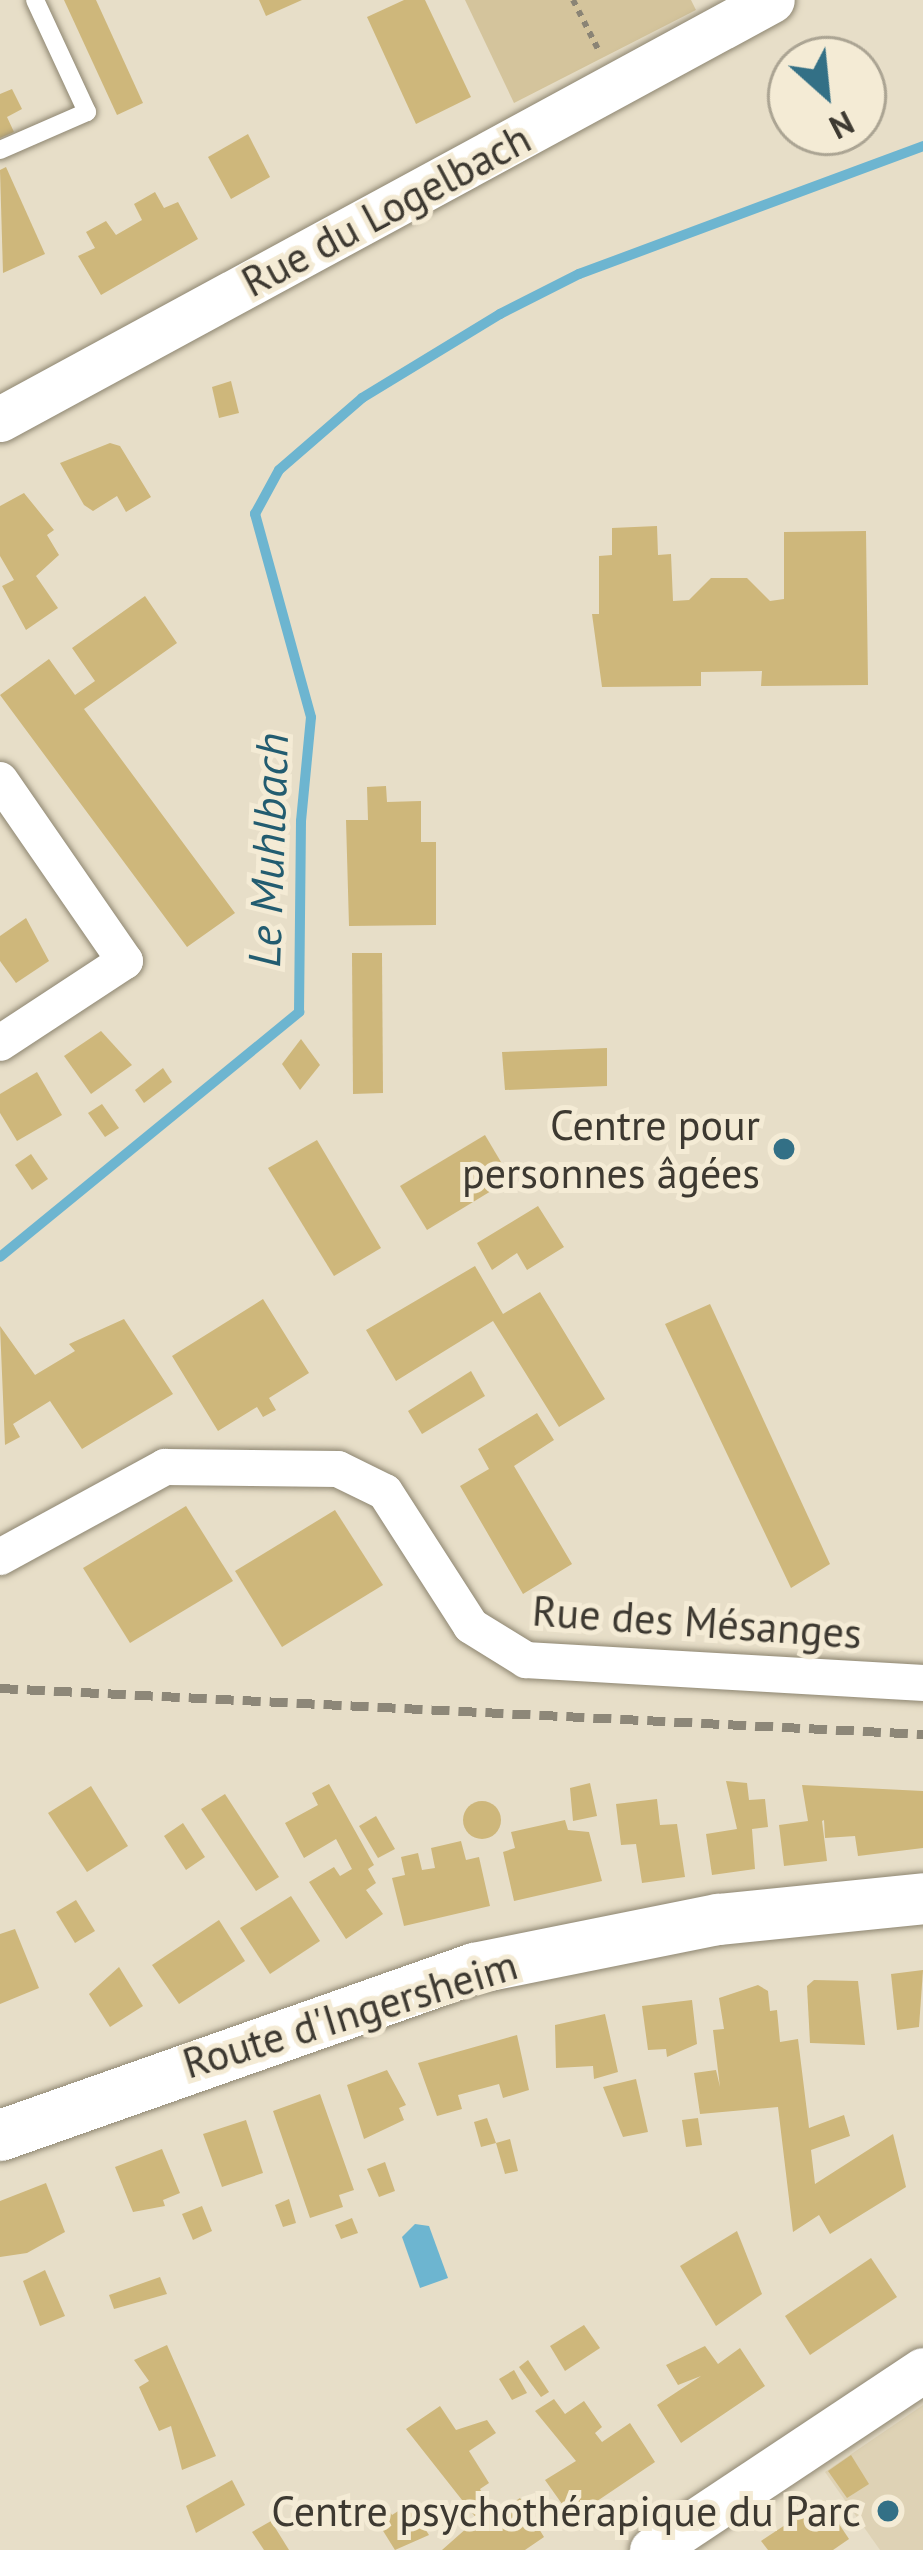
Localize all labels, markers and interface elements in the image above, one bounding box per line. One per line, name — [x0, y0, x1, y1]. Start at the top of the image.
north arrow — [767, 36, 887, 156]
text: N — [823, 102, 862, 150]
street label: Rue du Logelbach — [233, 113, 539, 307]
water label: Le Muhlbach — [237, 732, 299, 968]
place label: Centre pour personnes âgées — [462, 1100, 760, 1198]
marker: Centre pour personnes âgées — [771, 1136, 797, 1162]
street label: Rue des Mésanges — [531, 1585, 863, 1659]
street label: Route d'Ingersheim — [177, 1939, 523, 2089]
place label: Centre psychothérapique du Parc — [271, 2486, 861, 2536]
marker: Centre psychothérapique du Parc — [872, 2495, 904, 2527]

